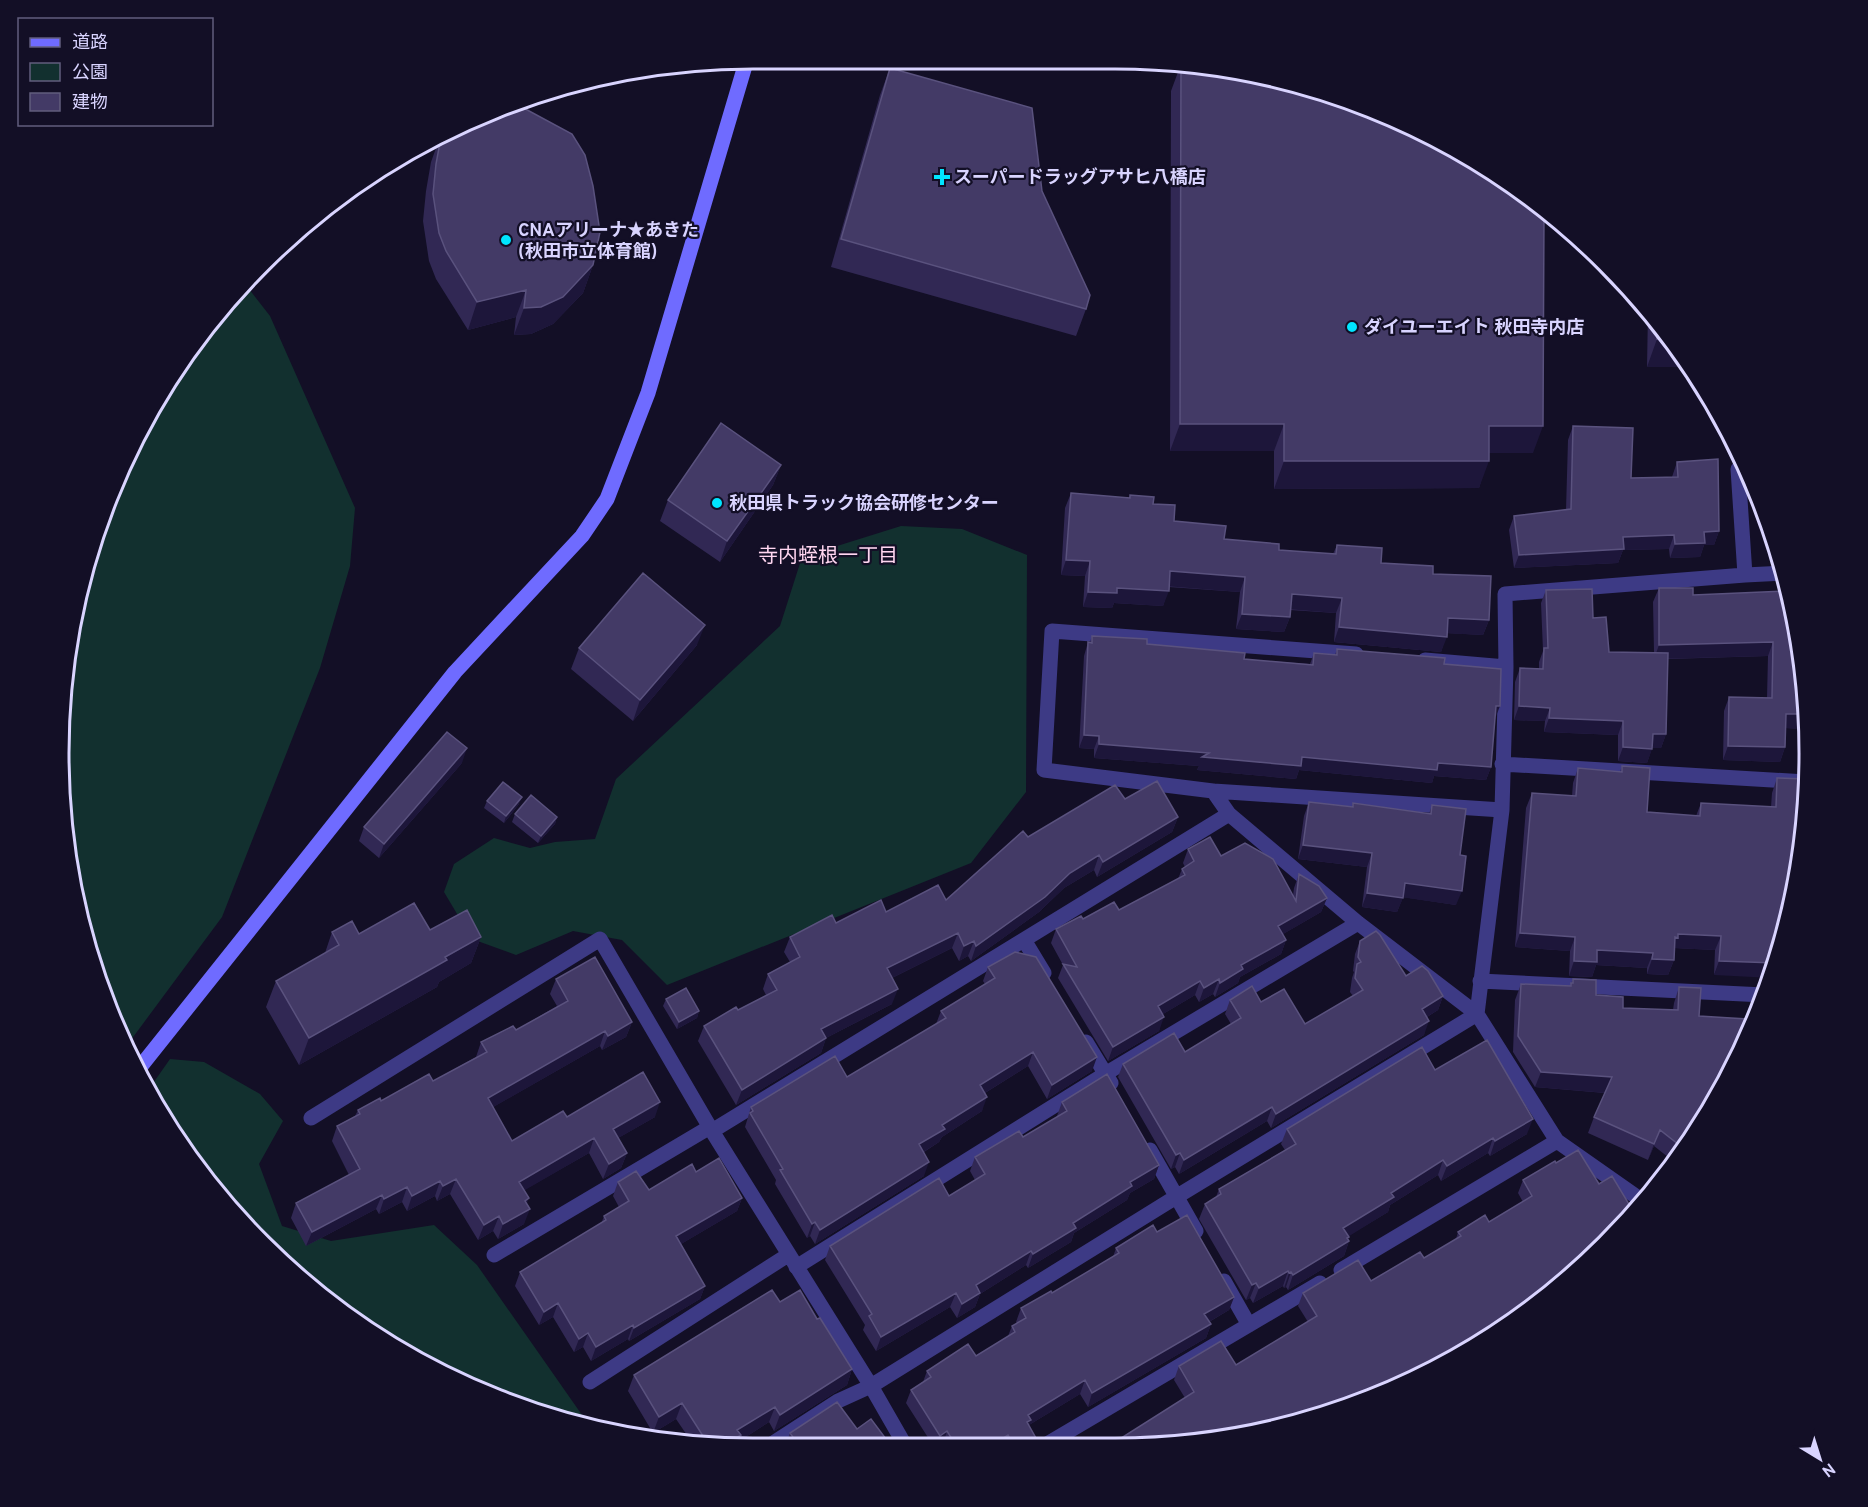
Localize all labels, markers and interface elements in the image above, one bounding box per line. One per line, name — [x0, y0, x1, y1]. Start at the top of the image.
legend — [18, 18, 213, 126]
text: 道路 — [72, 32, 108, 55]
text: 公園 — [72, 62, 108, 85]
text: 建物 — [72, 92, 108, 115]
place label: スーパードラッグアサヒ八橋店 — [954, 167, 1206, 190]
marker: スーパードラッグアサヒ八橋店 — [935, 170, 949, 184]
place label: CNAアリーナ★あきた (秋田市立体育館) — [518, 220, 699, 264]
marker: CNAアリーナ★あきた (秋田市立体育館) — [499, 233, 513, 247]
place label: ダイユーエイト 秋田寺内店 — [1364, 317, 1584, 340]
marker: ダイユーエイト 秋田寺内店 — [1345, 320, 1359, 334]
place label: 秋田県トラック協会研修センター — [729, 493, 999, 516]
marker: 秋田県トラック協会研修センター — [710, 496, 724, 510]
district label: 寺内蛭根一丁目 — [758, 544, 898, 570]
north arrow — [1790, 1429, 1850, 1489]
text: N — [1817, 1458, 1839, 1481]

